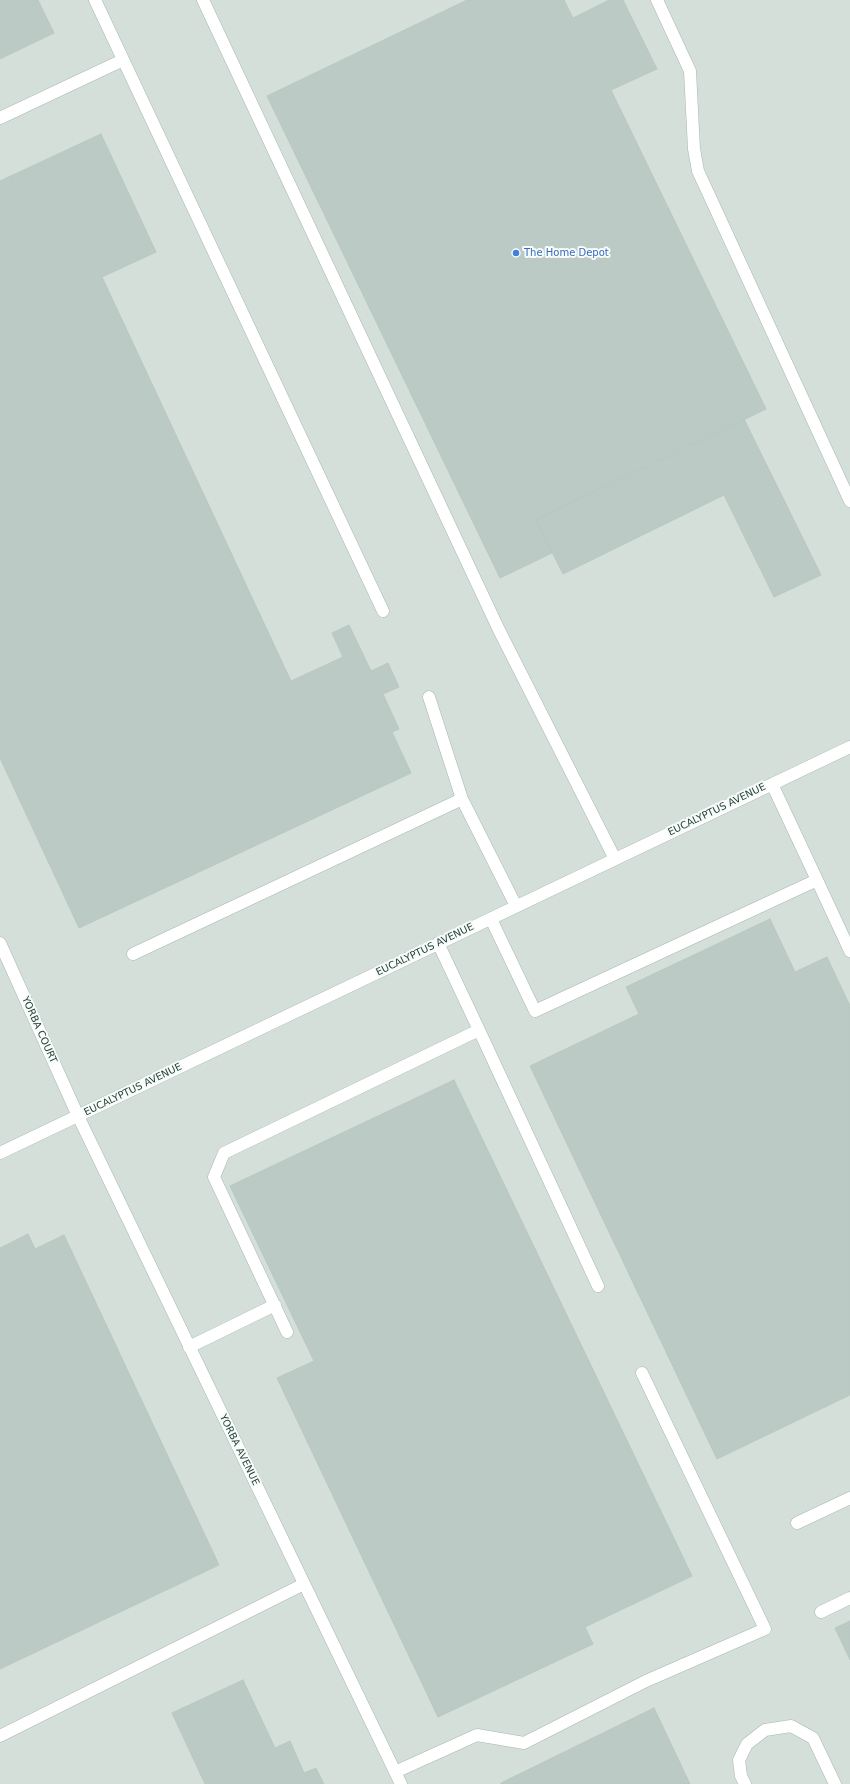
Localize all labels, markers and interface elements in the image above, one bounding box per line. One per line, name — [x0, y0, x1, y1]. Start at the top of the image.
place label: The Home Depot — [524, 247, 609, 259]
marker: The Home Depot — [511, 248, 521, 258]
street label: EUCALYPTUS AVENUE — [666, 781, 768, 839]
street label: EUCALYPTUS AVENUE — [374, 921, 476, 979]
street label: YORBA COURT — [19, 995, 59, 1065]
street label: EUCALYPTUS AVENUE — [82, 1061, 184, 1119]
street label: YORBA AVENUE — [217, 1412, 261, 1488]

